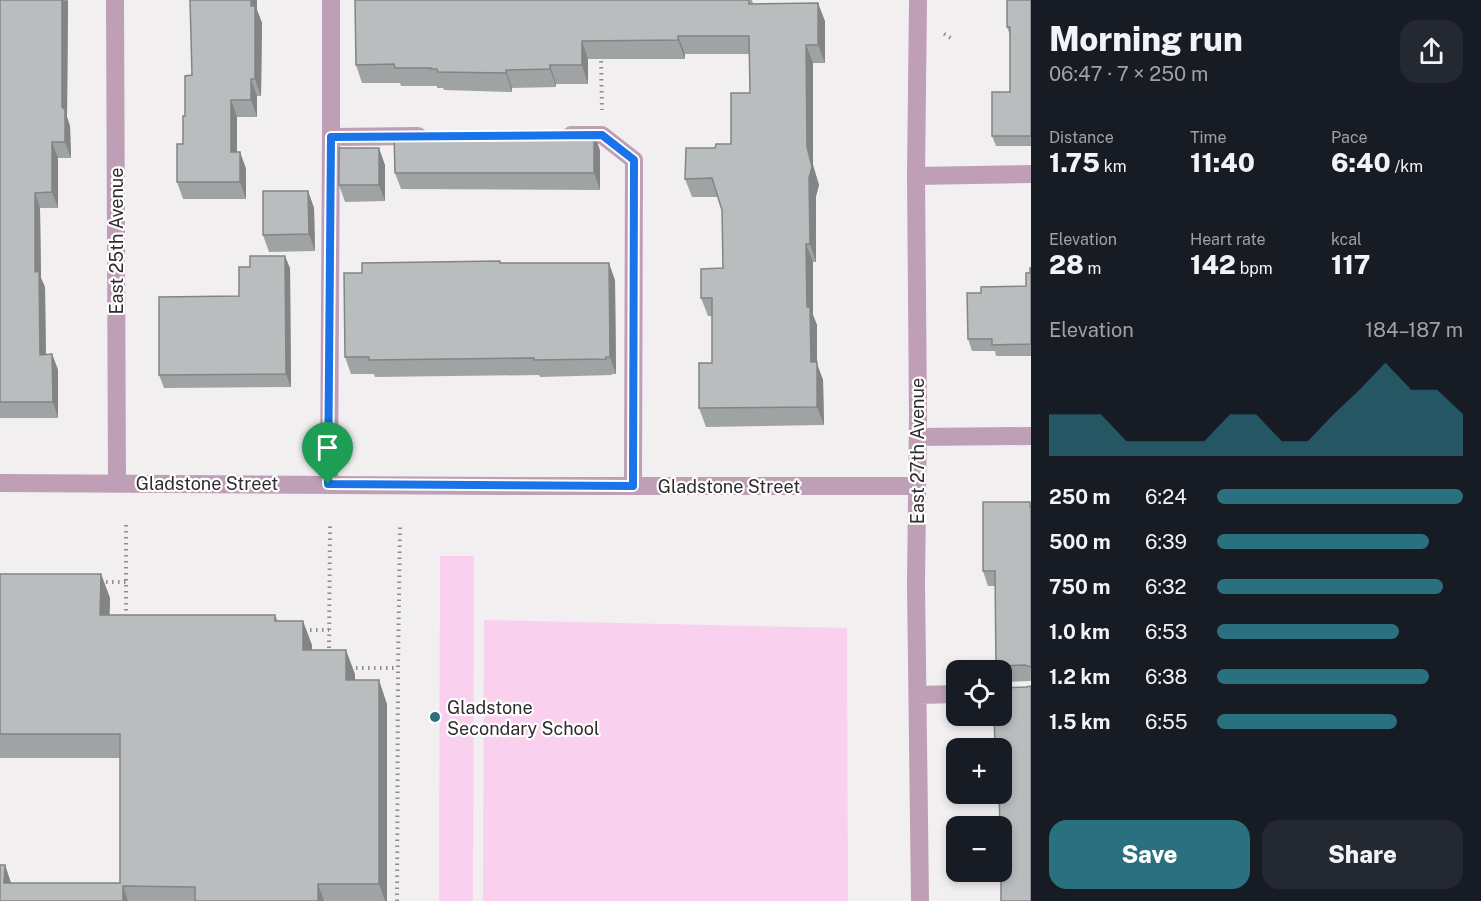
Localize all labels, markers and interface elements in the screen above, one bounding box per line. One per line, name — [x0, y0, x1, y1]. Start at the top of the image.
text: Morning run — [1049, 20, 1243, 58]
button: share — [1400, 20, 1463, 83]
text: 06:47 · 7 × 250 m — [1049, 62, 1208, 86]
text: Distance — [1049, 128, 1114, 147]
text: Time — [1190, 128, 1226, 147]
text: Pace — [1331, 128, 1368, 147]
text: 1.75 — [1049, 147, 1100, 178]
text: 11:40 — [1190, 147, 1255, 178]
text: 6:40 — [1331, 147, 1391, 178]
text: km — [1100, 157, 1127, 176]
text: /km — [1391, 157, 1423, 176]
street label: East 25th Avenue — [106, 167, 127, 315]
text: Elevation — [1049, 230, 1117, 249]
text: Heart rate — [1190, 230, 1266, 249]
text: kcal — [1331, 230, 1362, 249]
text: 28 — [1049, 249, 1084, 280]
text: 142 — [1190, 249, 1236, 280]
text: 117 — [1331, 249, 1370, 280]
text: m — [1084, 259, 1101, 278]
text: bpm — [1236, 259, 1273, 278]
text: Elevation — [1049, 318, 1134, 342]
text: 184–187 m — [1365, 318, 1463, 342]
street label: East 27th Avenue — [907, 378, 928, 524]
pin — [302, 422, 353, 484]
icon: arrive — [311, 431, 344, 464]
street label: Gladstone Street — [136, 473, 278, 494]
street label: Gladstone Street — [658, 476, 800, 497]
text: 250 m — [1049, 485, 1111, 509]
text: 6:24 — [1145, 485, 1187, 509]
text: 500 m — [1049, 530, 1111, 554]
text: 6:39 — [1145, 530, 1187, 554]
text: 750 m — [1049, 575, 1110, 599]
text: 6:32 — [1145, 575, 1186, 599]
text: 1.0 km — [1049, 620, 1110, 644]
text: 6:53 — [1145, 620, 1187, 644]
map controls — [946, 660, 1012, 882]
button: locate — [946, 660, 1012, 726]
text: 1.2 km — [1049, 665, 1110, 689]
text: 6:38 — [1145, 665, 1187, 689]
place label: Gladstone Secondary School — [447, 697, 599, 739]
marker: Gladstone Secondary School — [428, 710, 442, 724]
text: 1.5 km — [1049, 710, 1110, 734]
text: 6:55 — [1145, 710, 1188, 734]
button: + — [946, 738, 1012, 804]
button: − — [946, 816, 1012, 882]
button: Save — [1049, 820, 1250, 889]
button: Share — [1262, 820, 1463, 889]

